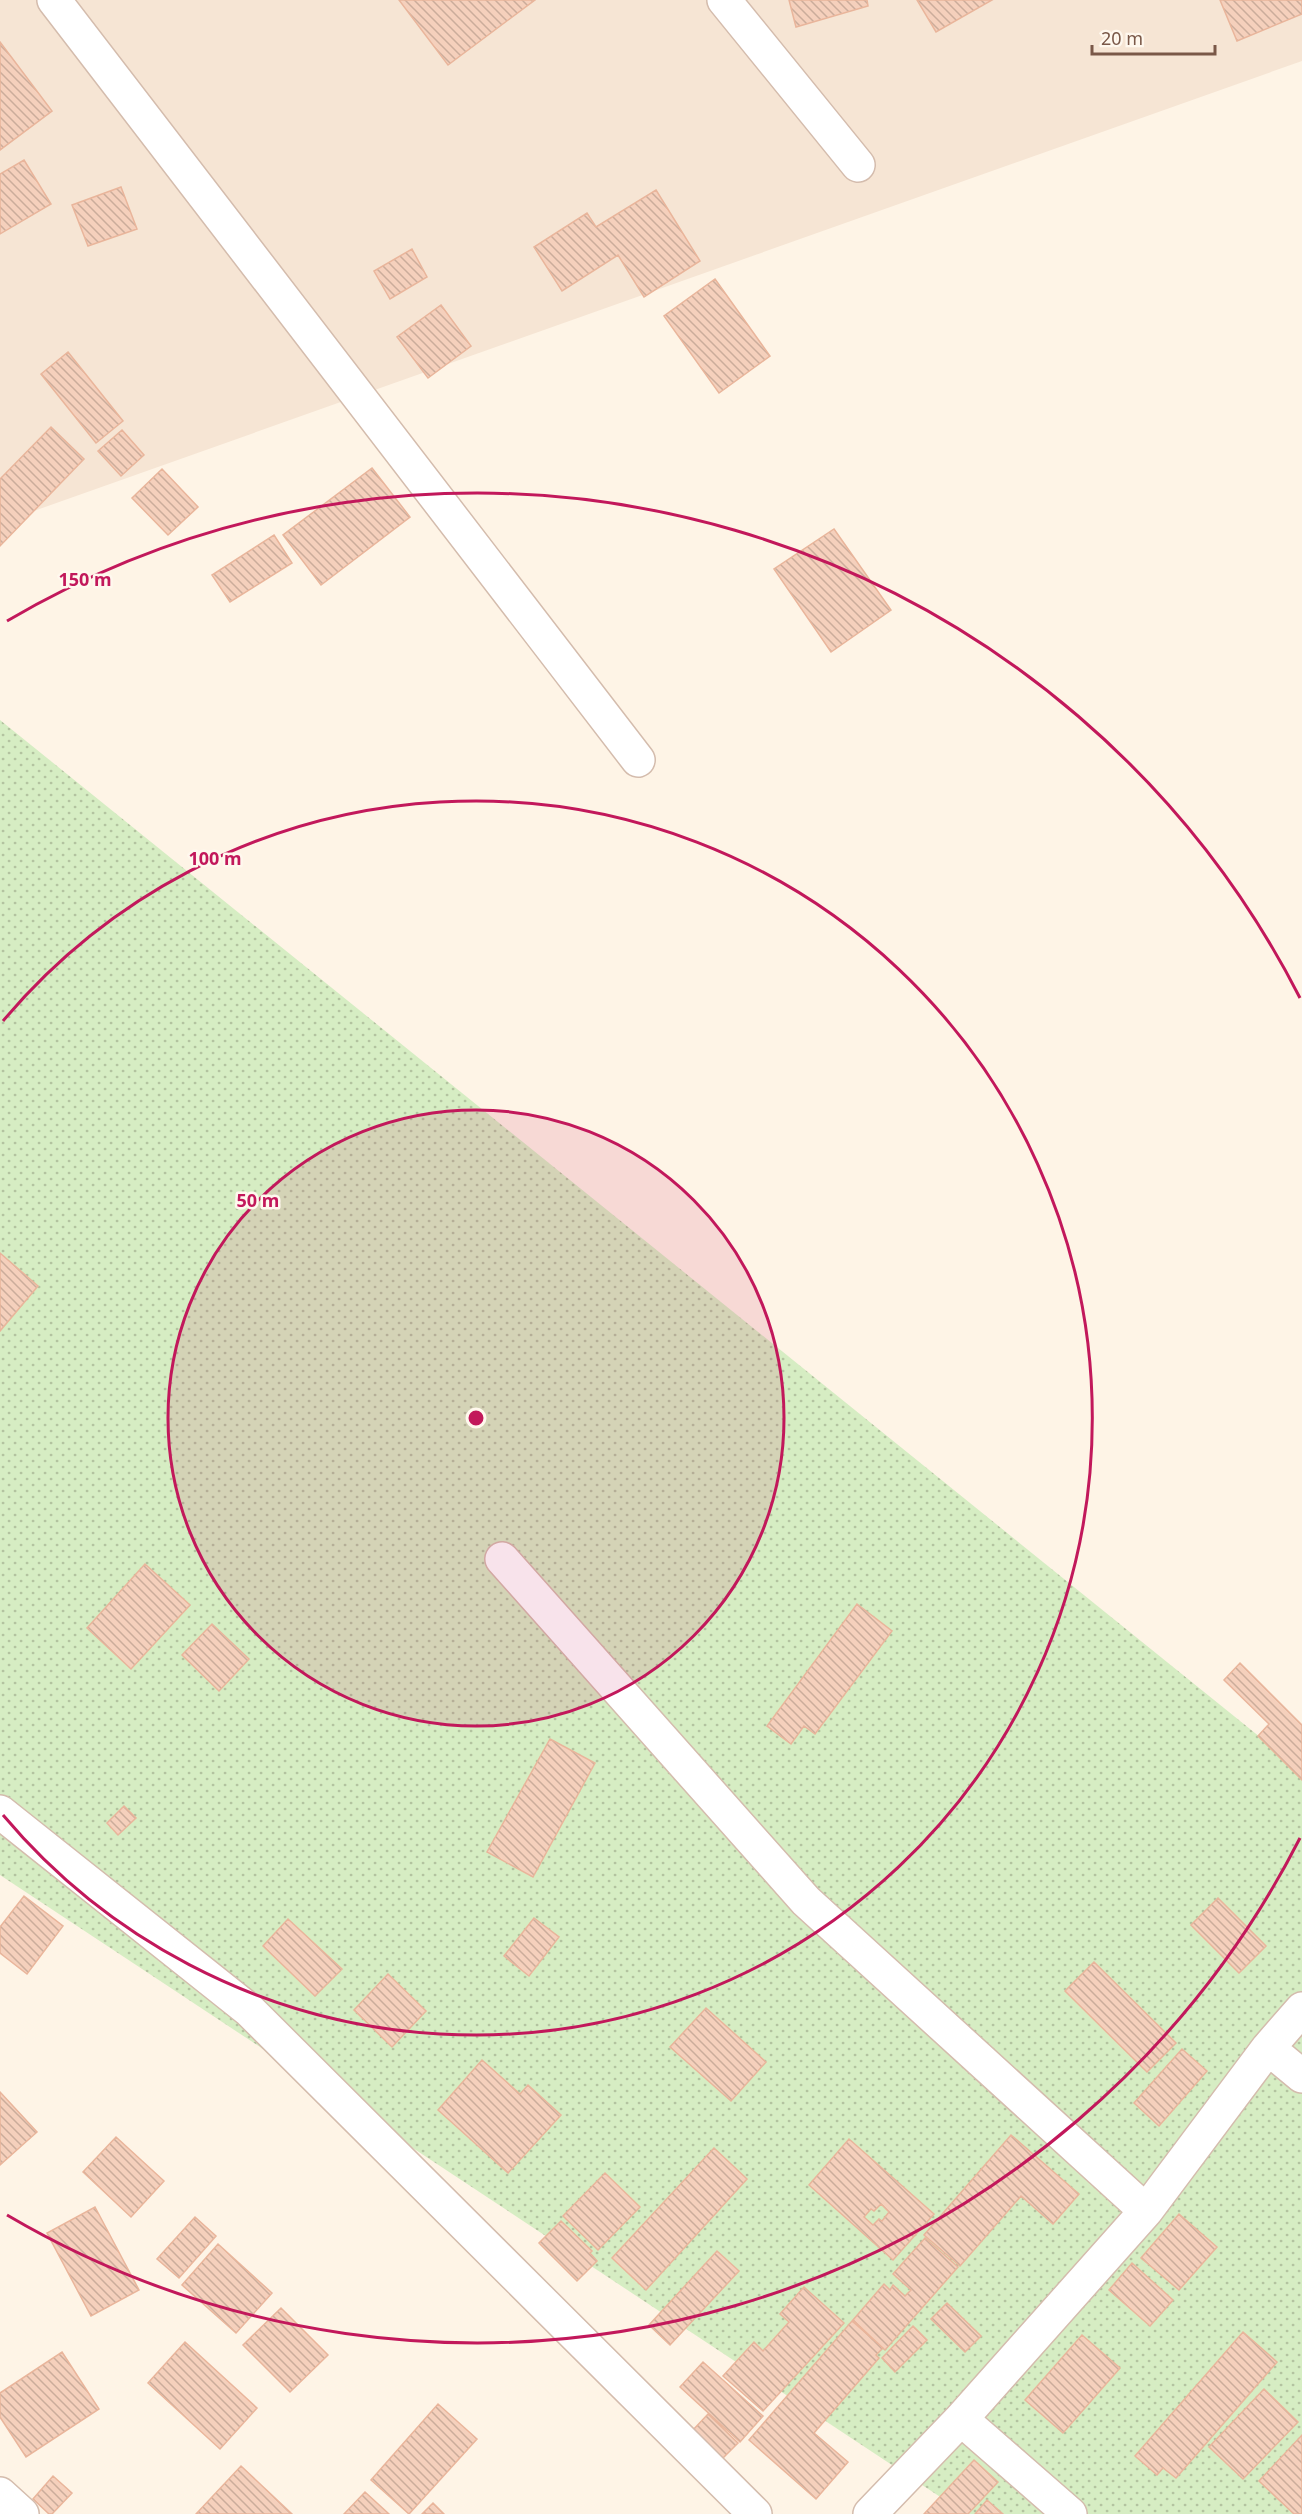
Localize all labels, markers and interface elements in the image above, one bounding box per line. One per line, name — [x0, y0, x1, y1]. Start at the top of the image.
scale bar — [1092, 18, 1215, 56]
text: 20 m — [1101, 26, 1143, 50]
text: 150 m — [58, 567, 112, 591]
text: 100 m — [188, 846, 242, 870]
text: 50 m — [237, 1188, 279, 1212]
centre of rings — [466, 1408, 486, 1428]

